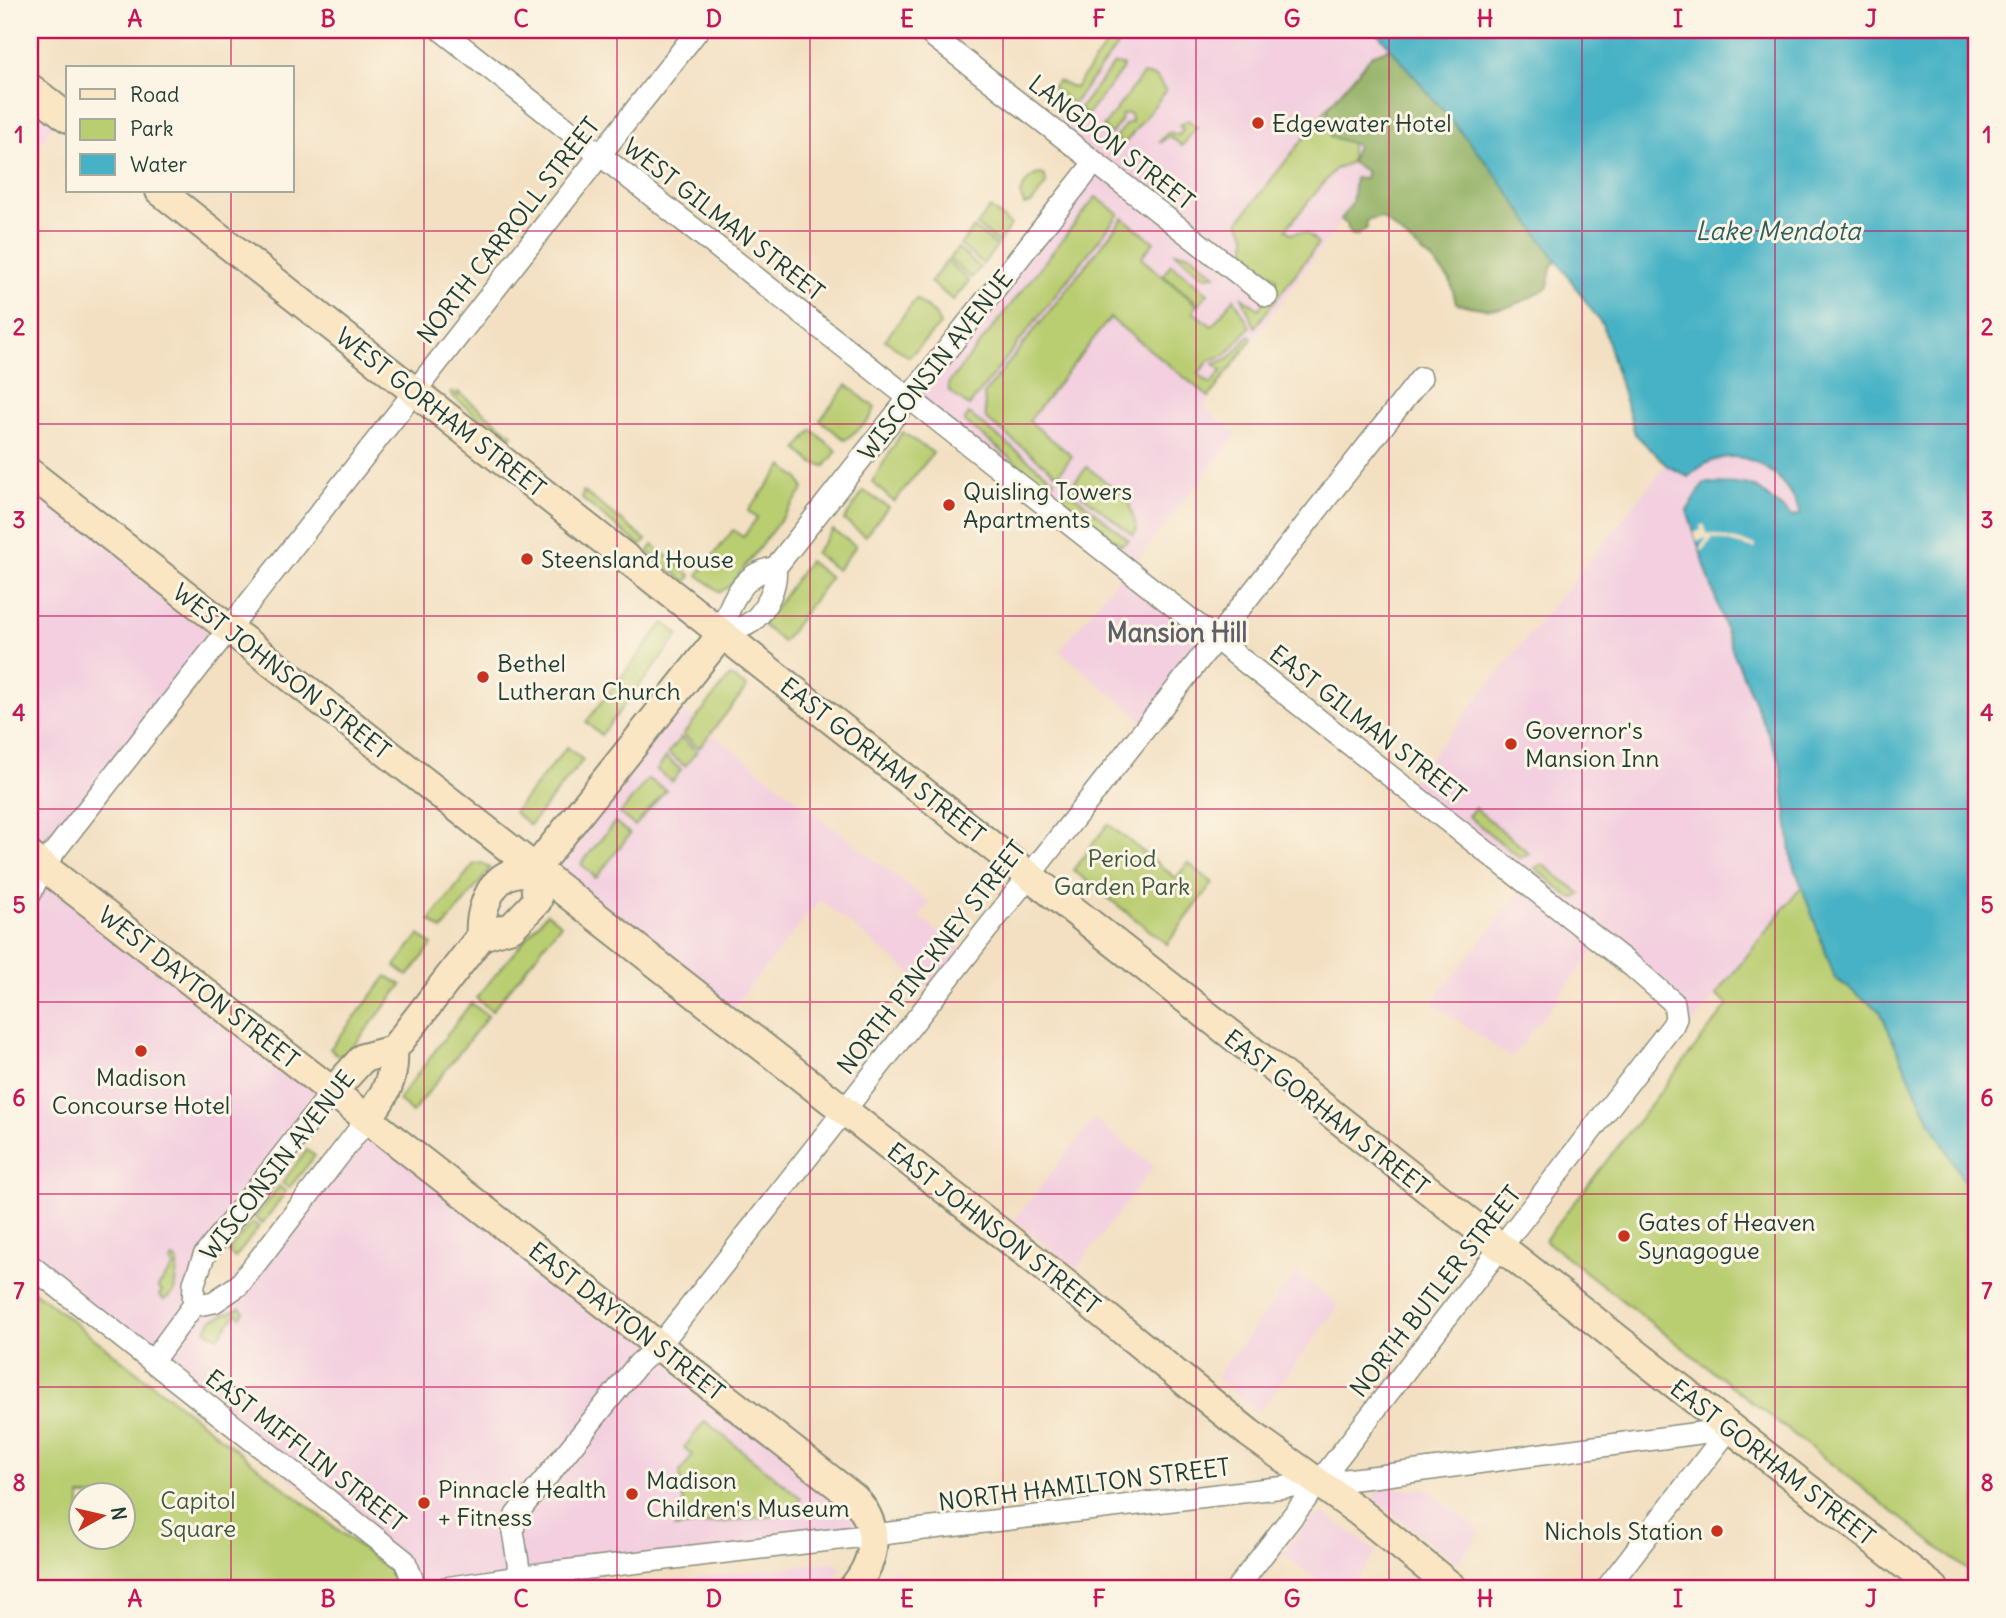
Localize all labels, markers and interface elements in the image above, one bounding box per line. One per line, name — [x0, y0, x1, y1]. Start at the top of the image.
text: A — [128, 4, 143, 33]
text: B — [320, 4, 336, 33]
text: C — [513, 4, 529, 33]
text: D — [706, 4, 722, 33]
text: E — [900, 4, 914, 33]
text: F — [1092, 4, 1106, 33]
text: G — [1284, 4, 1300, 33]
text: H — [1477, 4, 1493, 33]
text: I — [1673, 4, 1683, 33]
text: J — [1865, 4, 1877, 33]
legend — [66, 66, 294, 192]
street label: LANGDON STREET — [1023, 68, 1201, 216]
text: Road — [130, 81, 179, 108]
place label: Edgewater Hotel — [1272, 108, 1452, 138]
street label: NORTH CARROLL STREET — [410, 111, 606, 349]
text: Park — [130, 115, 173, 142]
marker: Edgewater Hotel — [1250, 115, 1266, 131]
text: 1 — [14, 120, 24, 149]
text: 1 — [1982, 120, 1992, 149]
street label: WEST GILMAN STREET — [617, 131, 831, 307]
text: Water — [130, 151, 188, 178]
water label: Lake Mendota — [1695, 214, 1862, 247]
street label: WISCONSIN AVENUE — [851, 264, 1019, 466]
text: 2 — [13, 312, 26, 341]
text: 2 — [1981, 312, 1994, 341]
street label: WEST GORHAM STREET — [330, 321, 552, 503]
place label: Quisling Towers Apartments — [963, 476, 1132, 534]
marker: Quisling Towers Apartments — [941, 497, 957, 513]
text: 3 — [12, 505, 26, 534]
text: 3 — [1980, 505, 1994, 534]
place label: Steensland House — [541, 544, 734, 574]
marker: Steensland House — [519, 551, 535, 567]
street label: WEST JOHNSON STREET — [167, 577, 397, 765]
district label: Mansion Hill — [1107, 616, 1247, 649]
street label: EAST GILMAN STREET — [1264, 638, 1472, 810]
place label: Bethel Lutheran Church — [497, 648, 681, 706]
marker: Bethel Lutheran Church — [475, 669, 491, 685]
street label: EAST GORHAM STREET — [775, 671, 991, 849]
text: 4 — [12, 698, 26, 727]
text: 4 — [1980, 698, 1994, 727]
place label: Governor's Mansion Inn — [1525, 715, 1659, 773]
marker: Governor's Mansion Inn — [1503, 736, 1519, 752]
street label: NORTH PINCKNEY STREET — [830, 834, 1032, 1080]
park label: Period Garden Park — [1054, 843, 1190, 901]
text: 5 — [12, 890, 26, 919]
text: 5 — [1980, 890, 1994, 919]
street label: WEST DAYTON STREET — [93, 899, 305, 1075]
street label: EAST GORHAM STREET — [1219, 1023, 1435, 1201]
marker: Madison Concourse Hotel — [133, 1043, 149, 1059]
place label: Madison Concourse Hotel — [52, 1062, 230, 1120]
street label: WISCONSIN AVENUE — [193, 1064, 361, 1266]
text: 6 — [12, 1083, 26, 1112]
text: 6 — [1980, 1083, 1994, 1112]
street label: EAST JOHNSON STREET — [881, 1135, 1107, 1321]
street label: NORTH BUTLER STREET — [1343, 1179, 1527, 1403]
place label: Gates of Heaven Synagogue — [1638, 1207, 1816, 1265]
marker: Gates of Heaven Synagogue — [1616, 1228, 1632, 1244]
street label: EAST DAYTON STREET — [523, 1235, 731, 1407]
text: 7 — [13, 1276, 25, 1305]
text: 7 — [1981, 1276, 1993, 1305]
street label: EAST MIFFLIN STREET — [200, 1362, 412, 1538]
street label: EAST GORHAM STREET — [1665, 1373, 1881, 1551]
street label: NORTH HAMILTON STREET — [937, 1451, 1231, 1517]
place label: Madison Children's Museum — [646, 1465, 850, 1523]
text: 8 — [12, 1468, 26, 1497]
text: 8 — [1980, 1468, 1994, 1497]
place label: Pinnacle Health + Fitness — [438, 1474, 606, 1532]
north arrow — [66, 1482, 136, 1552]
park label: Capitol Square — [160, 1485, 236, 1543]
marker: Madison Children's Museum — [624, 1486, 640, 1502]
marker: Pinnacle Health + Fitness — [416, 1495, 432, 1511]
text: N — [106, 1505, 132, 1522]
place label: Nichols Station — [1544, 1516, 1703, 1546]
marker: Nichols Station — [1709, 1523, 1725, 1539]
text: A — [128, 1584, 143, 1613]
text: B — [320, 1584, 336, 1613]
text: C — [513, 1584, 529, 1613]
text: D — [706, 1584, 722, 1613]
text: E — [900, 1584, 914, 1613]
text: F — [1092, 1584, 1106, 1613]
text: G — [1284, 1584, 1300, 1613]
text: H — [1477, 1584, 1493, 1613]
text: I — [1673, 1584, 1683, 1613]
text: J — [1865, 1584, 1877, 1613]

